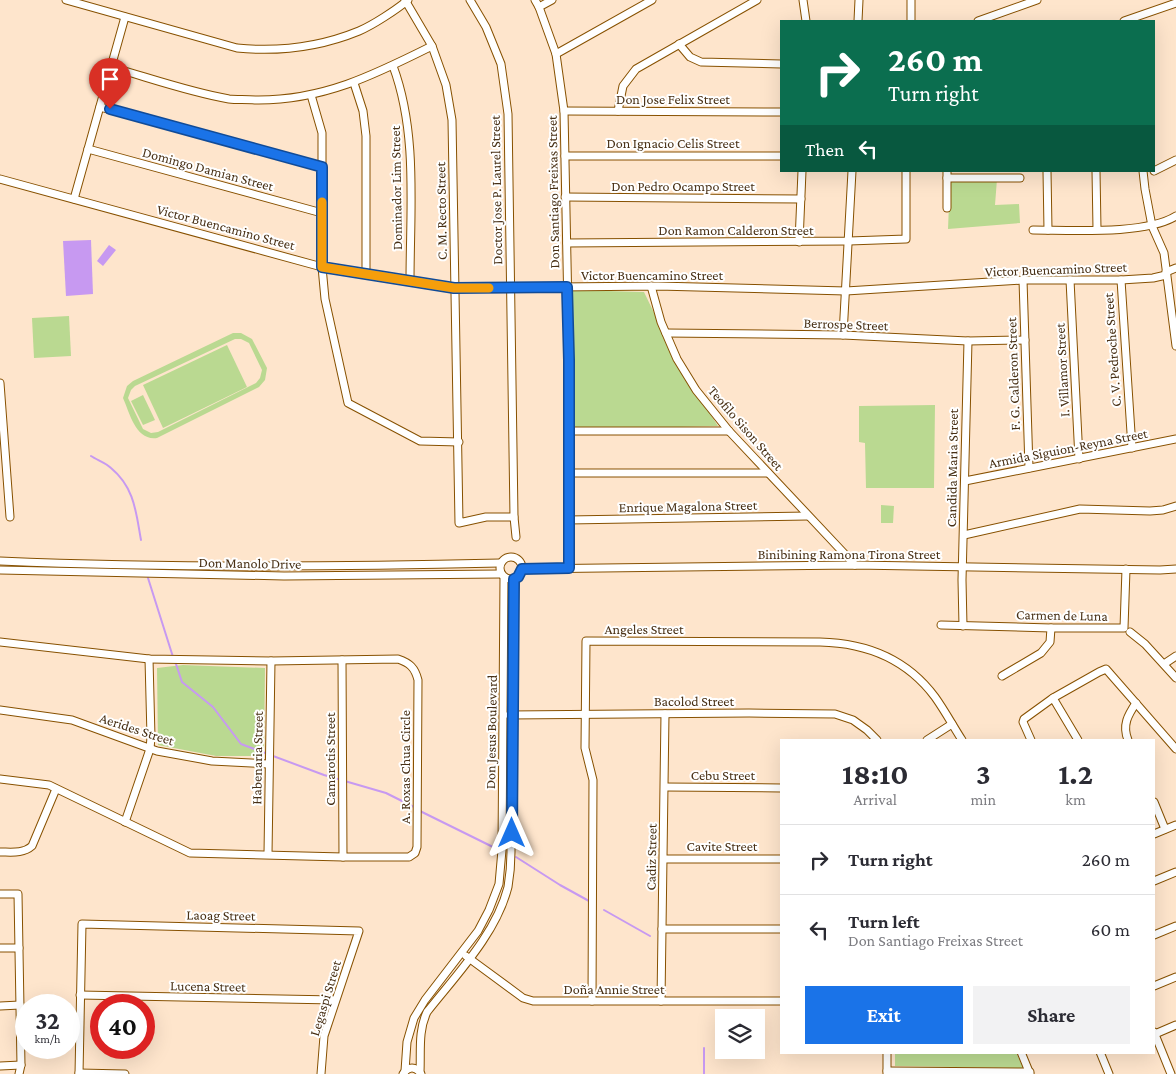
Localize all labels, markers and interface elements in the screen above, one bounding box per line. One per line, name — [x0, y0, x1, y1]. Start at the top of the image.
icon: right — [805, 40, 870, 105]
text: 260 m — [888, 40, 983, 79]
pin — [89, 58, 131, 109]
icon: arrive — [96, 65, 124, 93]
text: Turn right — [888, 81, 979, 106]
street label: Don Jose Felix Street — [616, 91, 730, 107]
street label: Doctor Jose P. Laurel Street — [487, 115, 505, 265]
street label: Don Santiago Freixas Street — [544, 115, 562, 269]
street label: Dominador Lim Street — [387, 125, 405, 250]
street label: Don Ignacio Celis Street — [606, 135, 740, 151]
icon: left — [854, 135, 882, 163]
text: Then — [805, 139, 844, 160]
street label: Domingo Damian Street — [141, 144, 276, 194]
street label: C. M. Recto Street — [432, 162, 450, 260]
street label: Don Pedro Ocampo Street — [611, 178, 755, 194]
street label: Victor Buencamino Street — [155, 201, 297, 253]
street label: Don Ramon Calderon Street — [658, 222, 814, 238]
street label: Victor Buencamino Street — [985, 259, 1128, 279]
street label: Victor Buencamino Street — [581, 267, 723, 283]
street label: C. V. Pedroche Street — [1100, 292, 1124, 408]
street label: Berrospe Street — [803, 315, 889, 333]
street label: F. G. Calderon Street — [1003, 317, 1023, 431]
street label: I. Villamor Street — [1052, 322, 1072, 417]
street label: Teofilo Sison Street — [705, 383, 787, 474]
street label: Candida Maria Street — [943, 408, 961, 527]
street label: Armida Siguion-Reyna Street — [987, 425, 1149, 471]
street label: Enrique Magalona Street — [619, 497, 758, 515]
street label: Binibining Ramona Tirona Street — [758, 546, 941, 562]
street label: Don Manolo Drive — [199, 554, 301, 572]
street label: Carmen de Luna — [1016, 606, 1108, 624]
street label: Angeles Street — [604, 621, 684, 637]
street label: Don Jesus Boulevard — [482, 674, 500, 789]
street label: Bacolod Street — [654, 693, 734, 709]
street label: Aerides Street — [98, 709, 177, 749]
street label: A. Roxas Chua Circle — [397, 710, 413, 824]
street label: Habenaria Street — [248, 711, 266, 805]
street label: Camarotis Street — [322, 712, 338, 806]
text: 18:10 — [842, 757, 908, 790]
text: 3 — [976, 757, 991, 790]
text: 1.2 — [1058, 757, 1093, 790]
street label: Cebu Street — [691, 767, 756, 783]
text: Arrival — [853, 791, 897, 808]
text: min — [970, 791, 996, 808]
text: km — [1065, 791, 1086, 808]
position arrow — [485, 806, 537, 858]
street label: Cadiz Street — [642, 823, 660, 891]
street label: Cavite Street — [687, 838, 758, 854]
icon: right — [805, 846, 833, 874]
text: Turn right — [848, 849, 933, 870]
text: 260 m — [1082, 849, 1130, 870]
street label: Laoag Street — [186, 906, 256, 924]
text: Turn left — [848, 911, 920, 932]
icon: left — [805, 916, 833, 944]
text: 60 m — [1091, 919, 1130, 940]
text: Don Santiago Freixas Street — [848, 932, 1023, 949]
street label: Legaspi Street — [306, 958, 344, 1038]
street label: Lucena Street — [170, 977, 246, 995]
street label: Doña Annie Street — [563, 981, 665, 997]
button: Exit — [805, 986, 963, 1044]
button: Share — [973, 986, 1130, 1044]
speed limit sign: 40 — [90, 994, 155, 1059]
text: 32 — [35, 1007, 60, 1034]
map controls — [715, 1009, 765, 1059]
button: layers — [715, 1009, 765, 1059]
text: km/h — [35, 1032, 60, 1046]

